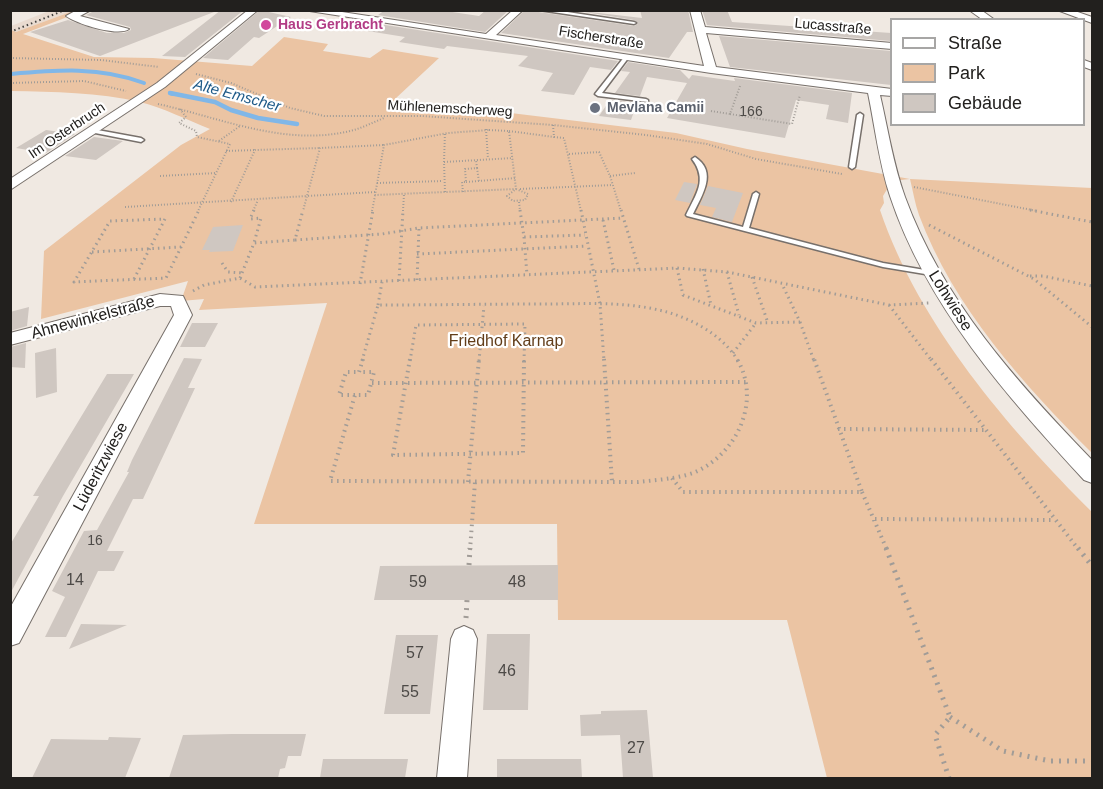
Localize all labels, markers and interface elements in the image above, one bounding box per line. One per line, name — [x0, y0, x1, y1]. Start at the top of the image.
street label: Lucasstraße — [794, 15, 872, 39]
place label: Haus Gerbracht — [278, 17, 383, 33]
marker: Haus Gerbracht — [259, 18, 273, 32]
legend — [890, 18, 1085, 126]
street label: Fischerstraße — [557, 23, 645, 53]
text: Straße — [948, 33, 1002, 53]
text: Park — [948, 63, 985, 83]
water label: Alte Emscher — [192, 76, 282, 116]
text: Gebäude — [948, 93, 1022, 113]
street label: Mühlenemscherweg — [387, 97, 513, 121]
street label: Im Osterbruch — [26, 99, 108, 163]
place label: Mevlana Camii — [607, 100, 704, 116]
marker: Mevlana Camii — [588, 101, 602, 115]
house number: 166 — [739, 104, 763, 120]
street label: Lohwiese — [924, 267, 976, 335]
street label: Ahnewinkelstraße — [29, 292, 157, 344]
park label: Friedhof Karnap — [449, 332, 563, 352]
street label: Lüderitzwiese — [70, 419, 132, 515]
house number: 16 — [87, 533, 103, 549]
house number: 14 — [66, 571, 84, 591]
house number: 59 — [409, 573, 427, 593]
house number: 48 — [508, 573, 526, 593]
house number: 57 — [406, 644, 424, 664]
house number: 46 — [498, 662, 516, 682]
house number: 55 — [401, 683, 419, 703]
house number: 27 — [627, 739, 645, 759]

